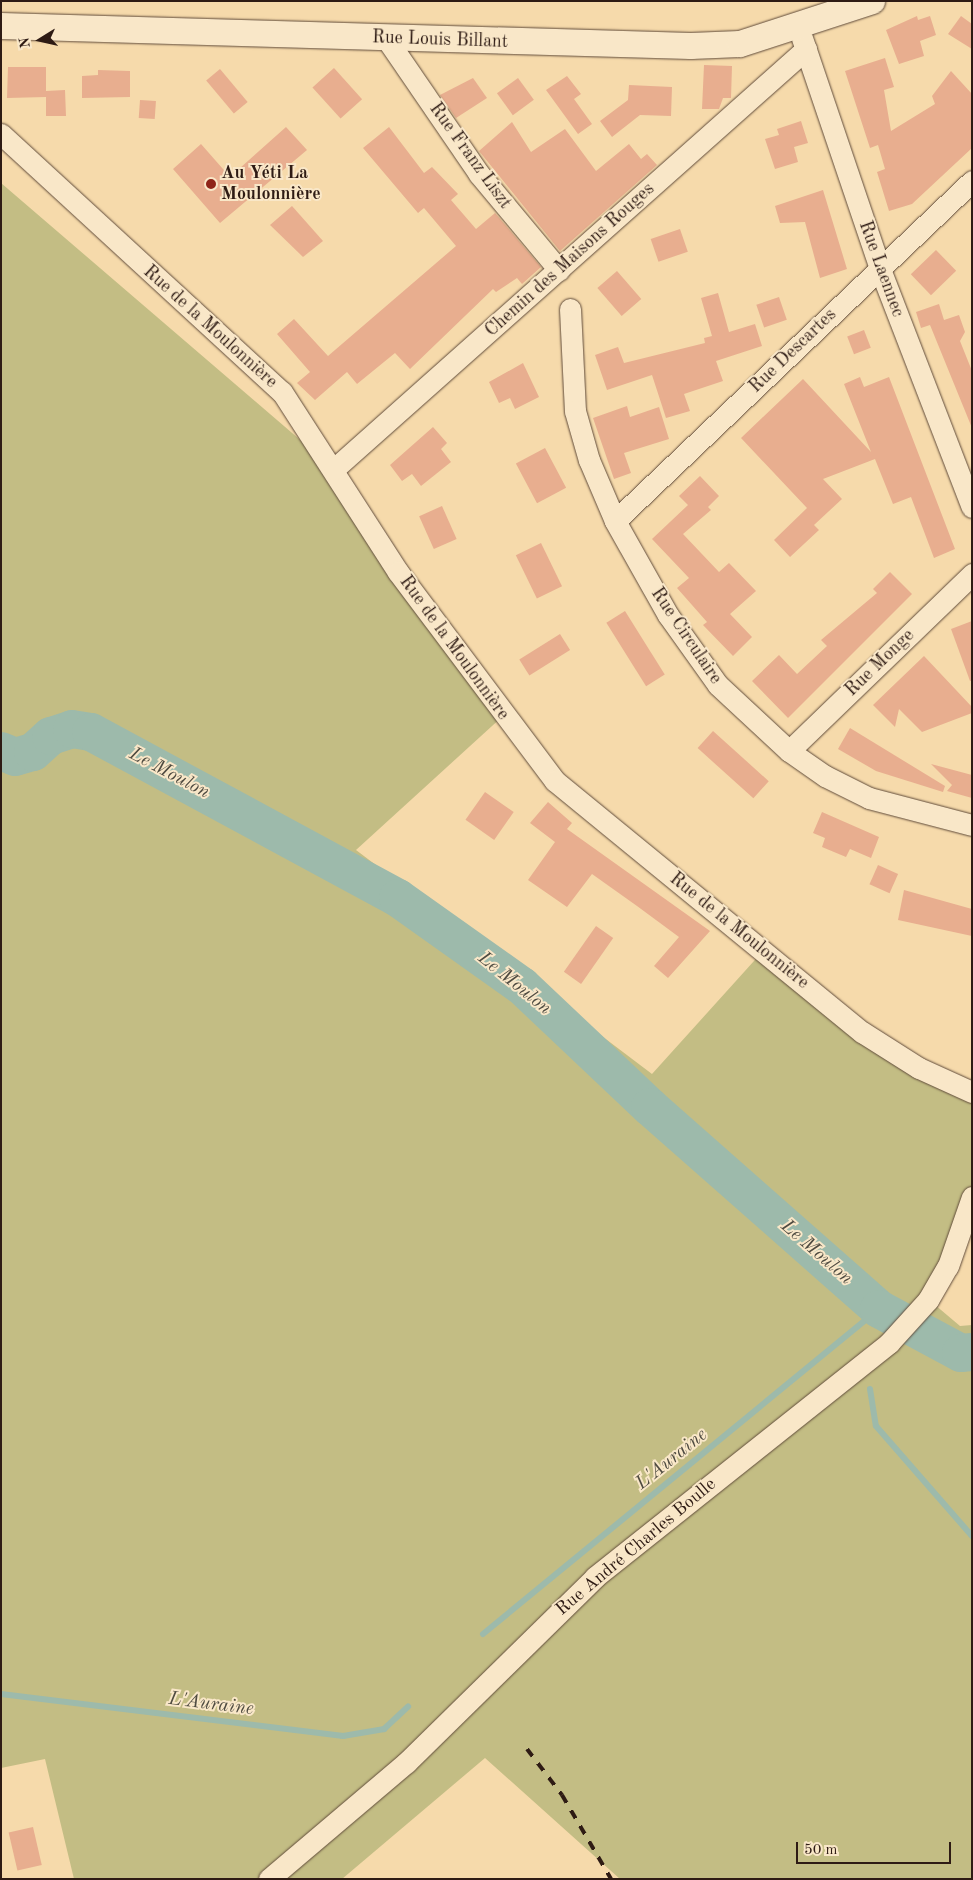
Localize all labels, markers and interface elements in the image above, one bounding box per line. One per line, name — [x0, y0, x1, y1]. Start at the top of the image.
north arrow — [15, 15, 65, 65]
street label: Rue Louis Billant — [372, 27, 508, 53]
text: N — [17, 36, 33, 49]
street label: Rue Franz Liszt — [424, 99, 516, 213]
place label: Au Yéti La Moulonnière — [221, 163, 321, 205]
marker: Au Yéti La Moulonnière — [205, 178, 217, 190]
street label: Chemin des Maisons Rouges — [481, 178, 659, 342]
street label: Rue Laennec — [854, 218, 908, 320]
street label: Rue de la Moulonnière — [138, 261, 282, 393]
street label: Rue Descartes — [745, 304, 841, 398]
street label: Rue de la Moulonnière — [394, 572, 514, 724]
street label: Rue Circulaire — [646, 584, 726, 688]
street label: Rue Monge — [841, 625, 919, 701]
water label: Le Moulon — [125, 743, 213, 805]
street label: Rue de la Moulonnière — [665, 868, 813, 994]
water label: Le Moulon — [473, 948, 555, 1020]
water label: Le Moulon — [775, 1216, 857, 1290]
water label: L'Auraine — [632, 1424, 712, 1496]
street label: Rue André Charles Boulle — [552, 1474, 720, 1620]
water label: L'Auraine — [167, 1688, 255, 1722]
scale bar — [798, 1832, 953, 1864]
text: 50 m — [804, 1843, 838, 1858]

